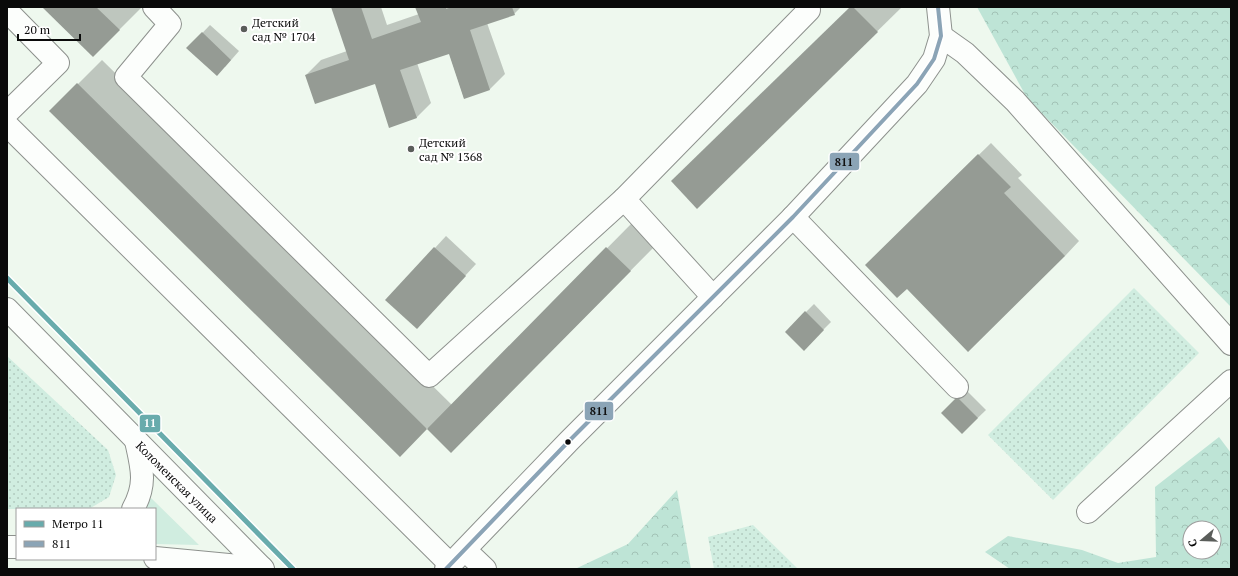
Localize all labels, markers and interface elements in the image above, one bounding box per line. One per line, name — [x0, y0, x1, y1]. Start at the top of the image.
place label: Детский сад № 1704 — [252, 15, 316, 44]
scale bar — [18, 16, 80, 42]
text: 20 m — [24, 22, 51, 37]
marker: Детский сад № 1704 — [239, 24, 249, 34]
place label: Детский сад № 1368 — [419, 135, 482, 164]
marker: Детский сад № 1368 — [406, 144, 416, 154]
line badge: 811 — [829, 152, 860, 171]
text: 811 — [835, 155, 853, 169]
line badge: 811 — [584, 401, 614, 421]
text: 811 — [590, 404, 608, 418]
line badge: 11 — [139, 414, 161, 433]
text: 11 — [144, 416, 156, 430]
unlabelled marker — [563, 437, 573, 447]
street label: Коломенская улица — [133, 438, 221, 526]
legend — [16, 508, 156, 560]
text: Метро 11 — [52, 516, 104, 531]
north arrow — [1182, 520, 1222, 560]
text: 811 — [52, 536, 71, 551]
text: С — [1185, 538, 1200, 549]

